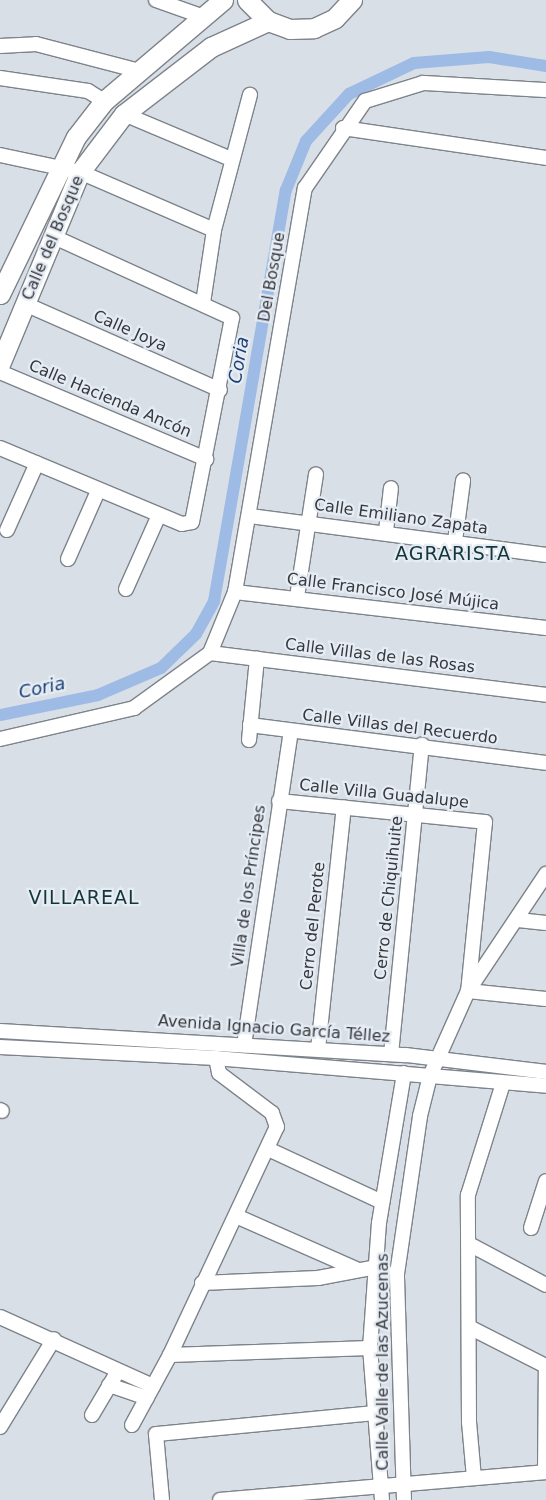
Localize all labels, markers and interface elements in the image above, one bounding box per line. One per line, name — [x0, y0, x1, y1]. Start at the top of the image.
street label: Calle del Bosque — [18, 173, 88, 303]
street label: Del Bosque — [255, 231, 289, 323]
street label: Calle Joya — [90, 306, 170, 356]
water label: Coria — [224, 335, 254, 385]
street label: Calle Hacienda Ancón — [26, 356, 194, 442]
street label: Calle Emiliano Zapata — [313, 495, 489, 539]
district label: AGRARISTA — [394, 543, 512, 565]
street label: Calle Francisco José Mújica — [286, 569, 500, 615]
street label: Calle Villas de las Rosas — [284, 635, 476, 677]
water label: Coria — [17, 673, 67, 703]
street label: Calle Villas del Recuerdo — [301, 705, 499, 749]
street label: Calle Villa Guadalupe — [298, 776, 470, 812]
street label: Villa de los Príncipes — [228, 804, 270, 968]
street label: Cerro de Chiquihuite — [371, 815, 407, 981]
street label: Cerro del Perote — [297, 861, 329, 991]
district label: VILLAREAL — [27, 887, 141, 909]
street label: Avenida Ignacio García Téllez — [157, 1011, 391, 1047]
street label: Calle Valle de las Azucenas — [373, 1253, 393, 1471]

